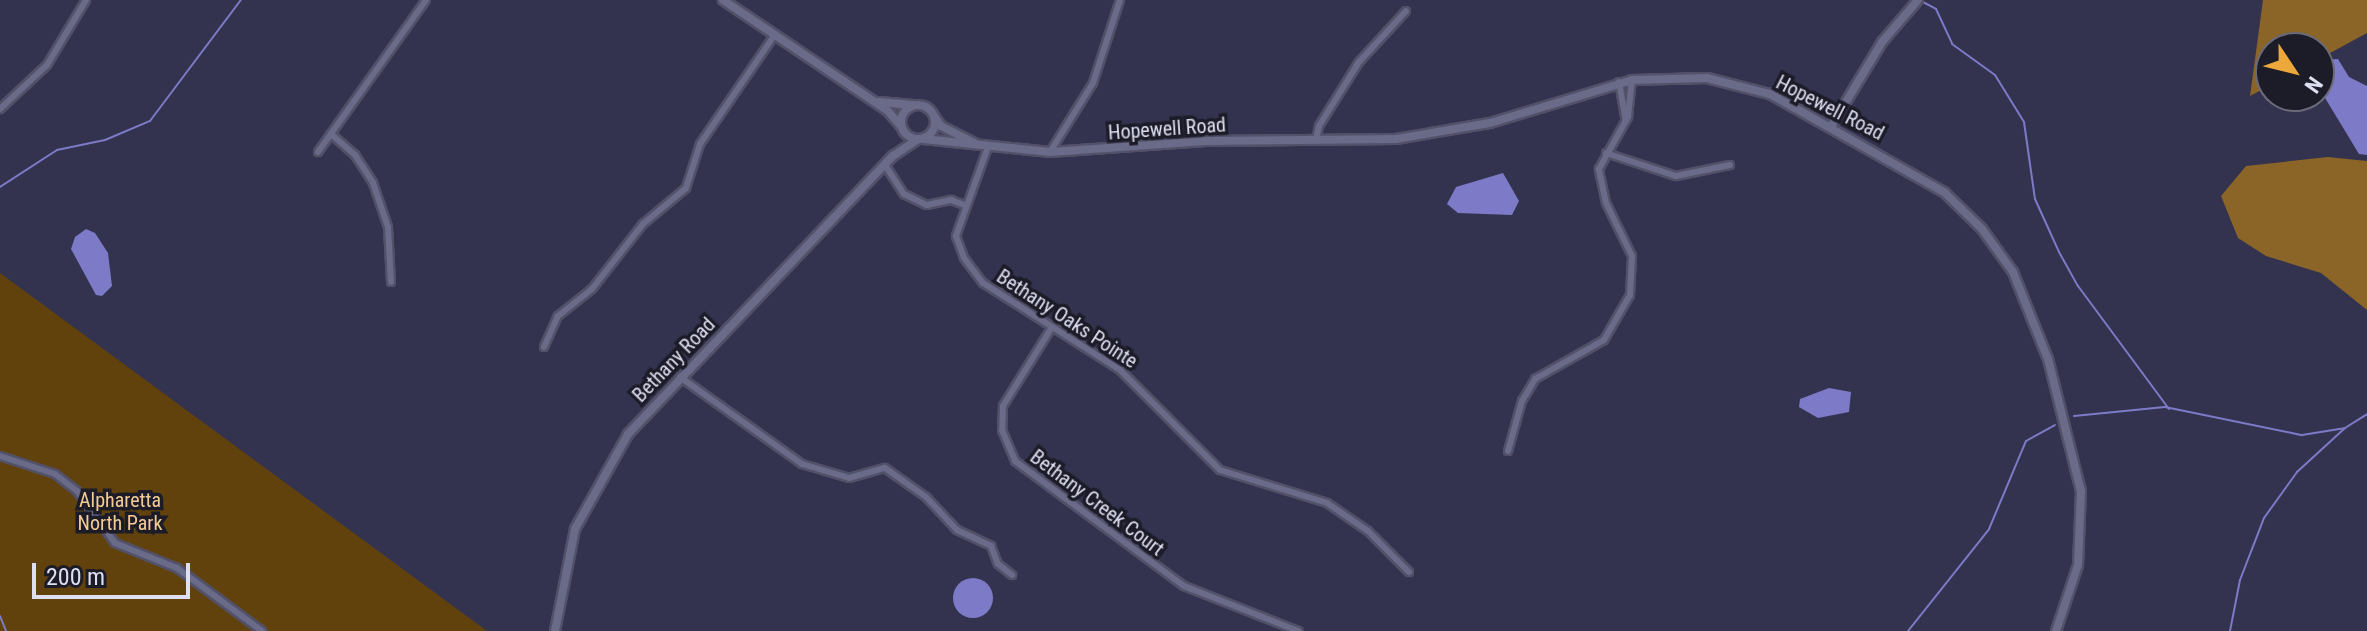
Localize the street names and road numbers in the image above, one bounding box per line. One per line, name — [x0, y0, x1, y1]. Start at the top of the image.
street label: Hopewell Road — [1772, 71, 1888, 145]
street label: Hopewell Road — [1107, 113, 1227, 145]
street label: Bethany Oaks Pointe — [992, 265, 1142, 373]
street label: Bethany Road — [628, 313, 720, 407]
street label: Bethany Creek Court — [1025, 445, 1169, 561]

